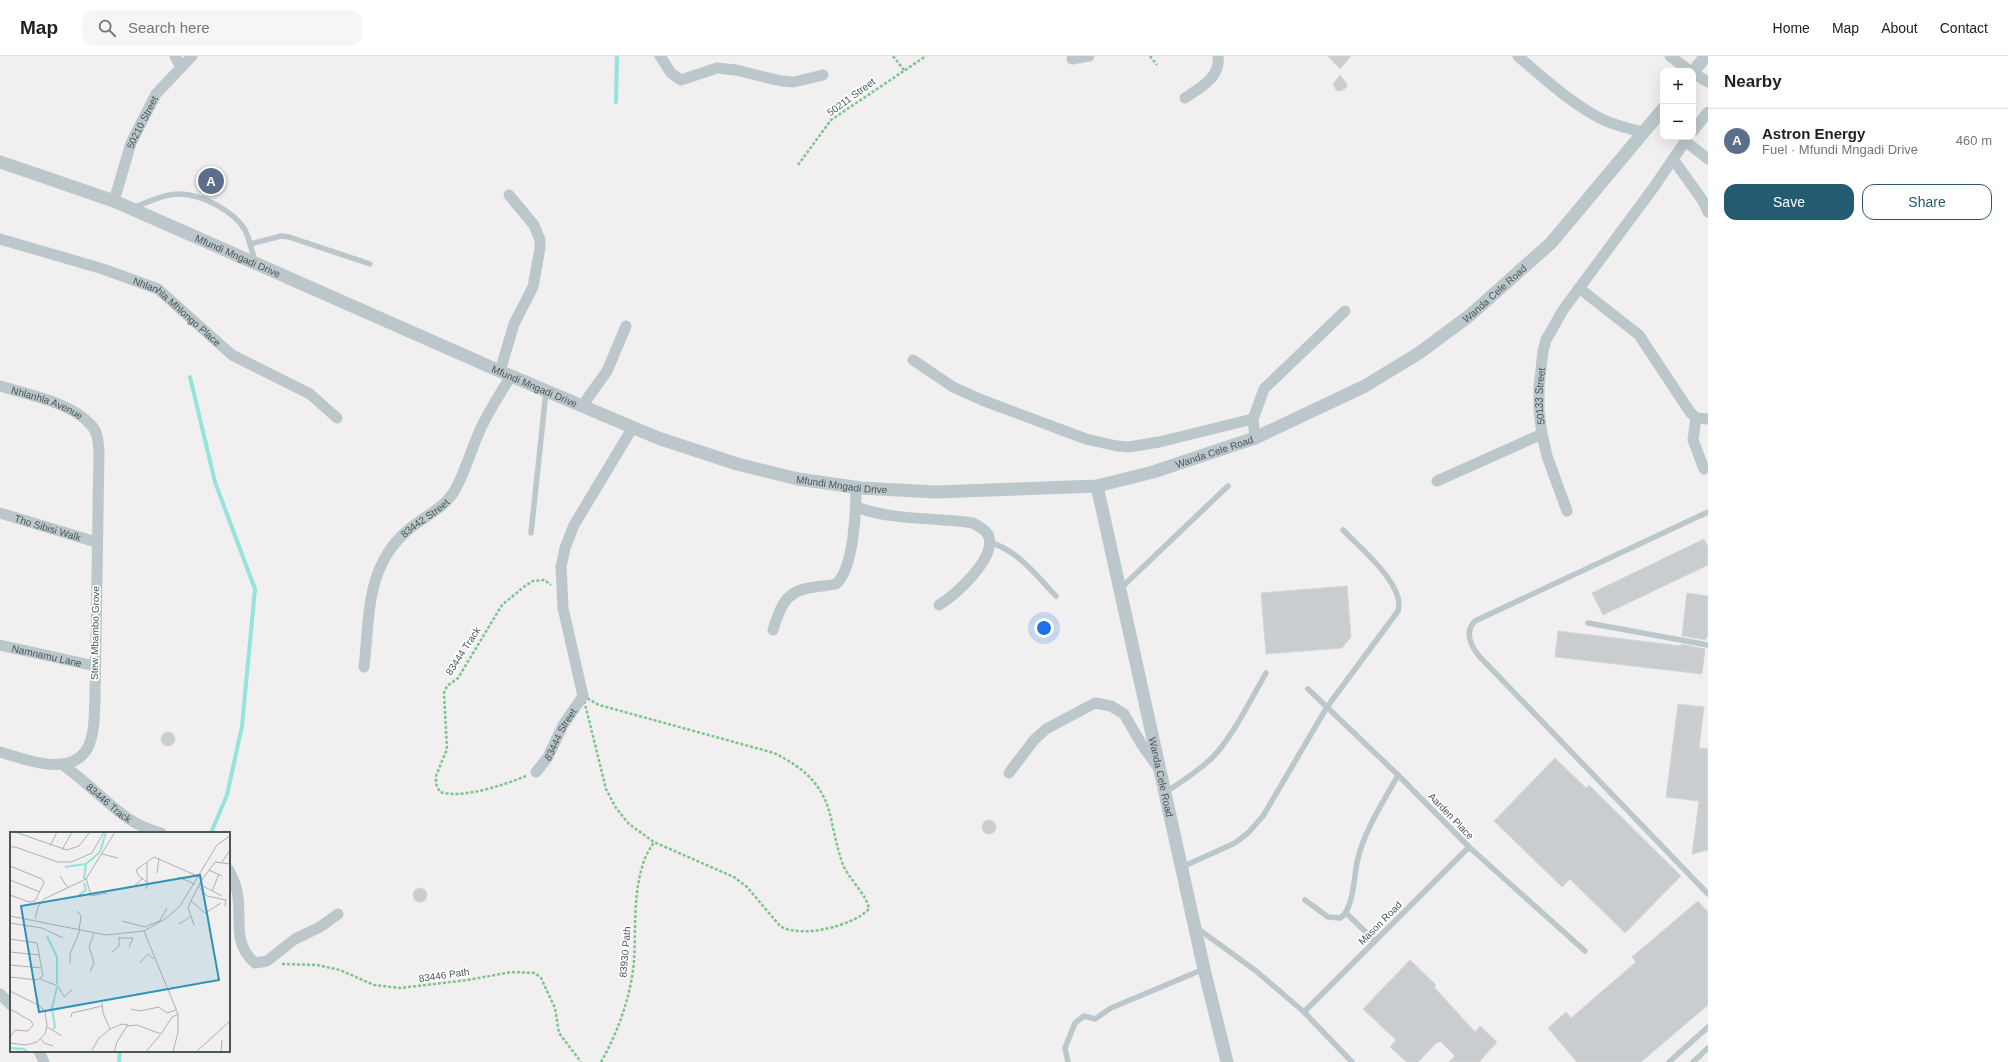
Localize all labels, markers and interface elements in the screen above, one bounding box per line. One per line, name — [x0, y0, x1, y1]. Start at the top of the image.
search box — [82, 10, 362, 46]
text: Map — [20, 17, 58, 38]
icon: search — [96, 17, 118, 39]
text: Search here — [128, 19, 210, 36]
text: Home — [1773, 20, 1810, 36]
text: Map — [1832, 20, 1859, 36]
text: About — [1881, 20, 1918, 36]
text: Contact — [1940, 20, 1988, 36]
map controls — [1660, 68, 1696, 140]
button: + — [1660, 68, 1696, 104]
text: Nearby — [1724, 72, 1782, 91]
street label: 50211 Street — [825, 76, 877, 118]
street label: 50210 Street — [124, 94, 160, 149]
button: − — [1660, 104, 1696, 140]
text: Astron Energy — [1762, 125, 1865, 142]
text: A — [1732, 133, 1742, 148]
text: 460 m — [1956, 133, 1992, 148]
text: Fuel · Mfundi Mngadi Drive — [1762, 142, 1918, 157]
pin: A — [198, 166, 224, 196]
button: Save — [1724, 184, 1854, 220]
button: Share — [1862, 184, 1992, 220]
street label: Mfundi Mngadi Drive — [194, 232, 283, 279]
street label: Wanda Cele Road — [1460, 262, 1528, 324]
street label: Nhlanhla Mhlongo Place — [132, 275, 224, 348]
street label: Mfundi Mngadi Drive — [490, 363, 579, 409]
street label: 50133 Street — [1533, 367, 1547, 426]
street label: Nhlanhla Avenue — [10, 384, 85, 421]
street label: Wanda Cele Road — [1174, 433, 1255, 470]
street label: Mfundi Mngadi Drive — [795, 473, 888, 495]
street label: 83442 Street — [398, 496, 451, 539]
street label: Tho Sibisi Walk — [13, 512, 83, 543]
street label: Stew Mbambo Grove — [89, 586, 101, 680]
your location — [1034, 618, 1054, 638]
street label: 83444 Track — [443, 624, 483, 677]
street label: Namnamu Lane — [11, 642, 83, 669]
street label: 83444 Street — [542, 706, 578, 763]
street label: Wanda Cele Road — [1147, 736, 1176, 818]
street label: 83446 Track — [84, 781, 134, 825]
street label: Aarden Place — [1426, 791, 1476, 842]
inset map — [10, 832, 230, 1052]
street label: Mason Road — [1356, 899, 1404, 947]
street label: 83930 Path — [617, 926, 633, 978]
street label: 83446 Path — [418, 966, 470, 984]

